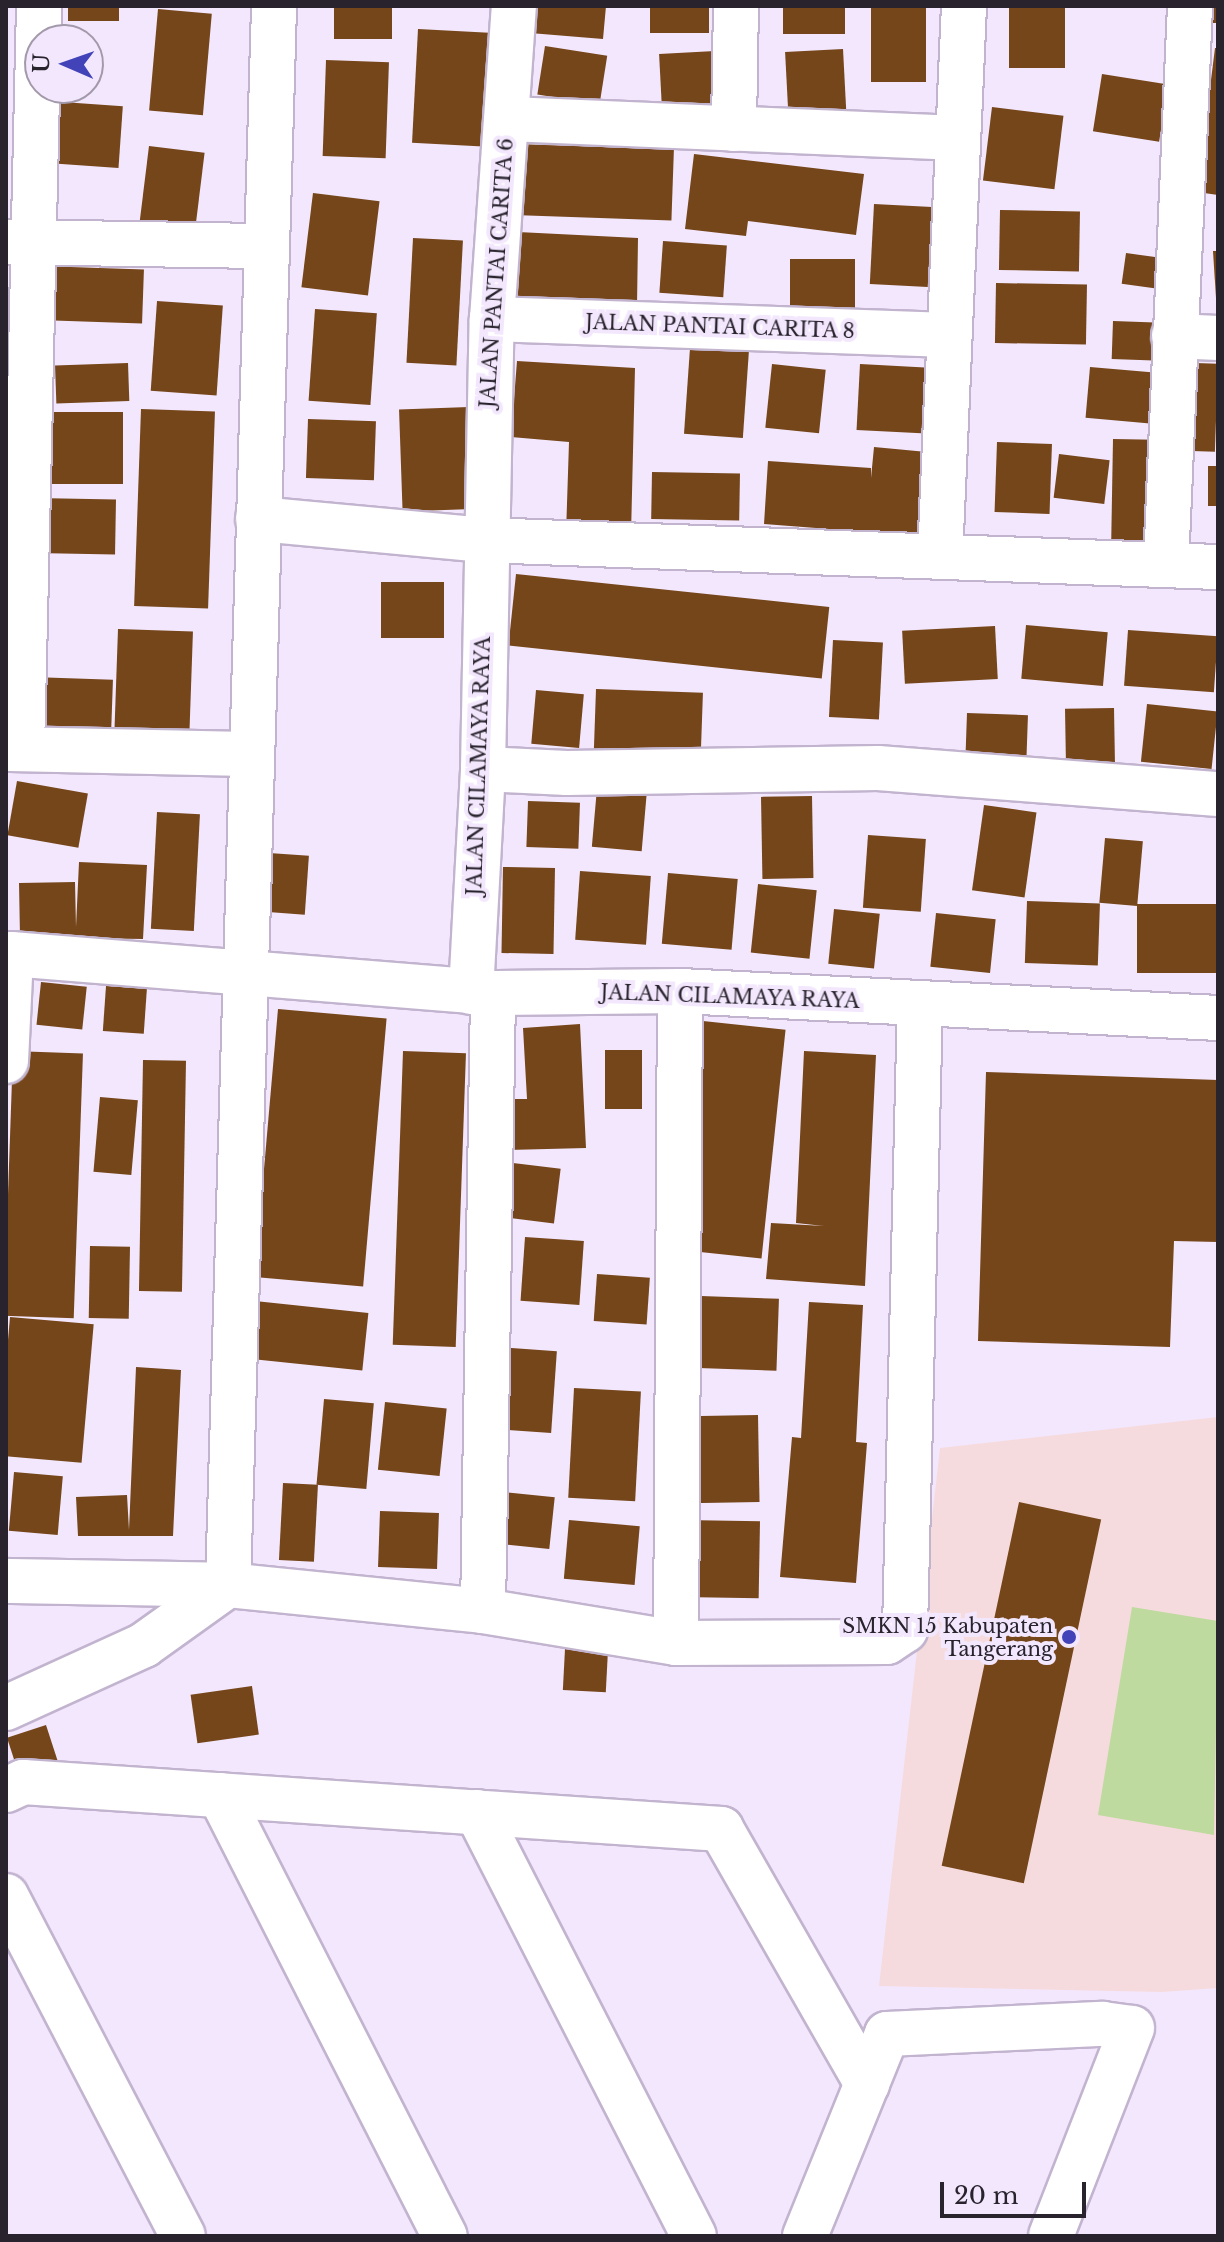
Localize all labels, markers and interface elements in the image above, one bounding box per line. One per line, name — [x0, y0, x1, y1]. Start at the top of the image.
north arrow — [24, 24, 104, 104]
text: U — [28, 53, 55, 73]
street label: JALAN PANTAI CARITA 6 — [476, 137, 518, 409]
street label: JALAN PANTAI CARITA 8 — [584, 310, 856, 344]
street label: JALAN CILAMAYA RAYA — [462, 636, 496, 896]
street label: JALAN CILAMAYA RAYA — [600, 980, 860, 1014]
place label: SMKN 15 Kabupaten Tangerang — [842, 1614, 1053, 1661]
marker: SMKN 15 Kabupaten Tangerang — [1060, 1628, 1078, 1646]
scale bar — [944, 2166, 1090, 2216]
text: 20 m — [954, 2181, 1019, 2210]

